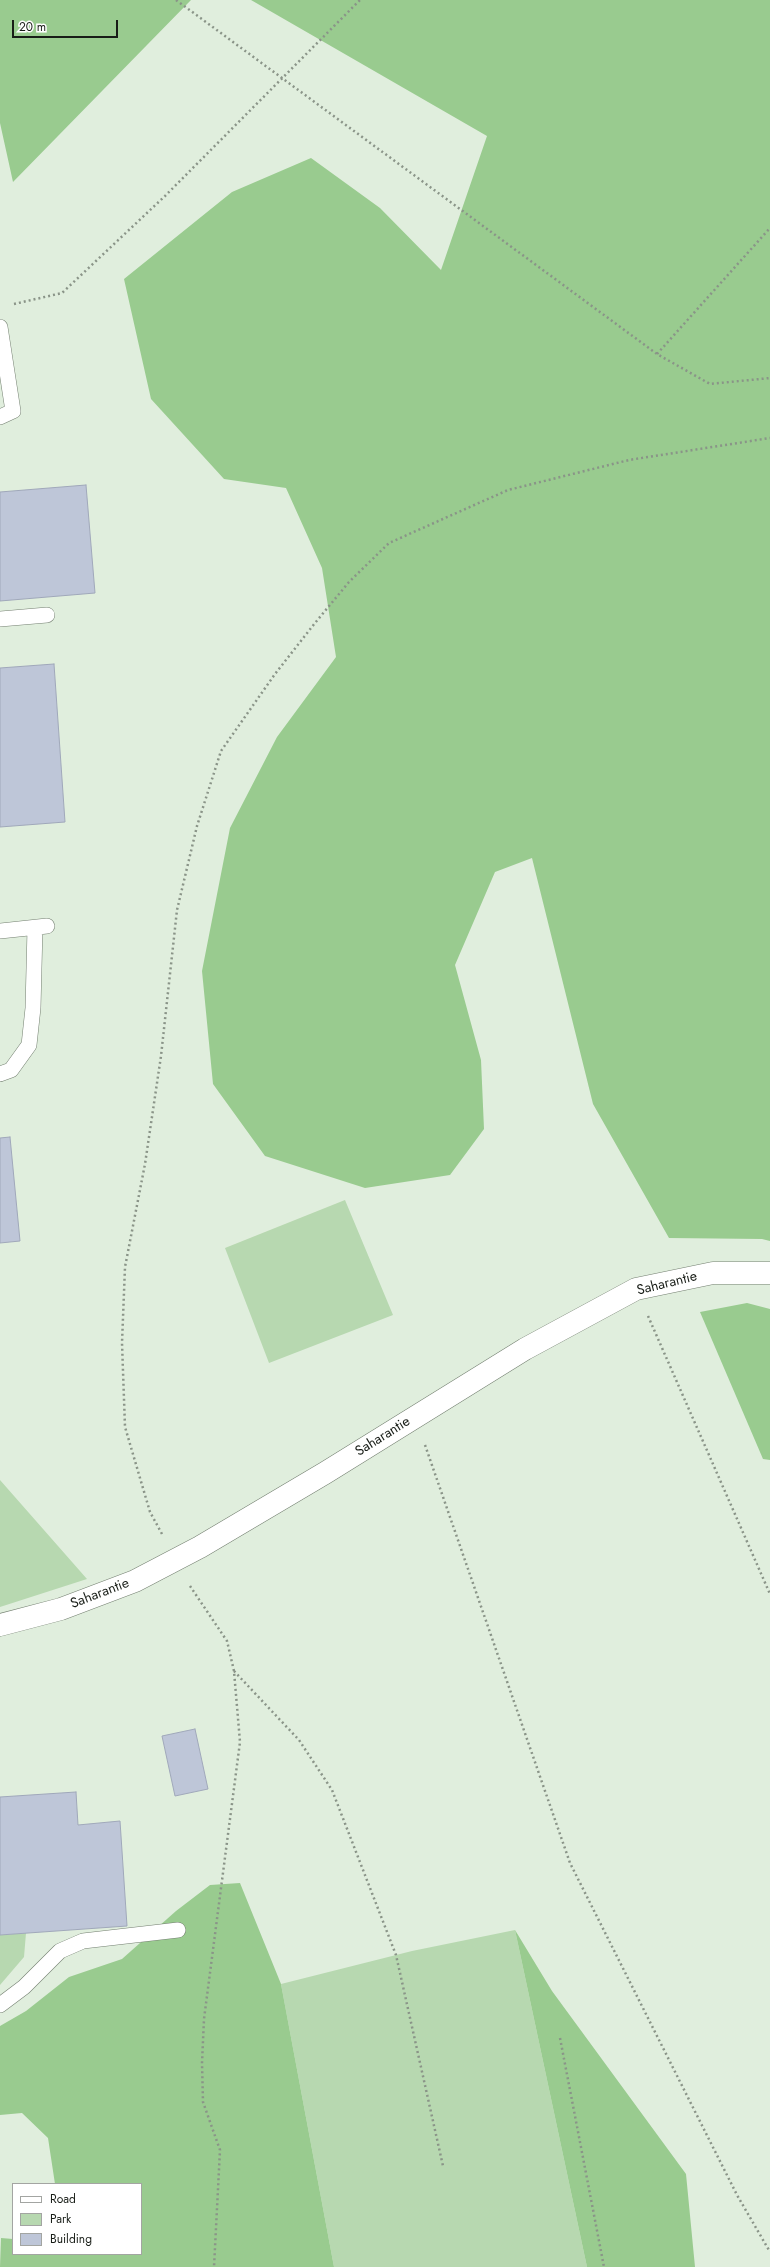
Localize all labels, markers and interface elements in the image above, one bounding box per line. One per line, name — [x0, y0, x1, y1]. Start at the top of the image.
scale bar — [14, 12, 120, 38]
text: 20 m — [19, 18, 46, 36]
street label: Saharantie — [635, 1268, 699, 1300]
street label: Saharantie — [352, 1414, 414, 1460]
street label: Saharantie — [68, 1575, 132, 1613]
legend — [12, 2183, 142, 2255]
text: Road — [50, 2190, 76, 2208]
text: Park — [50, 2210, 71, 2228]
text: Building — [50, 2230, 92, 2248]

